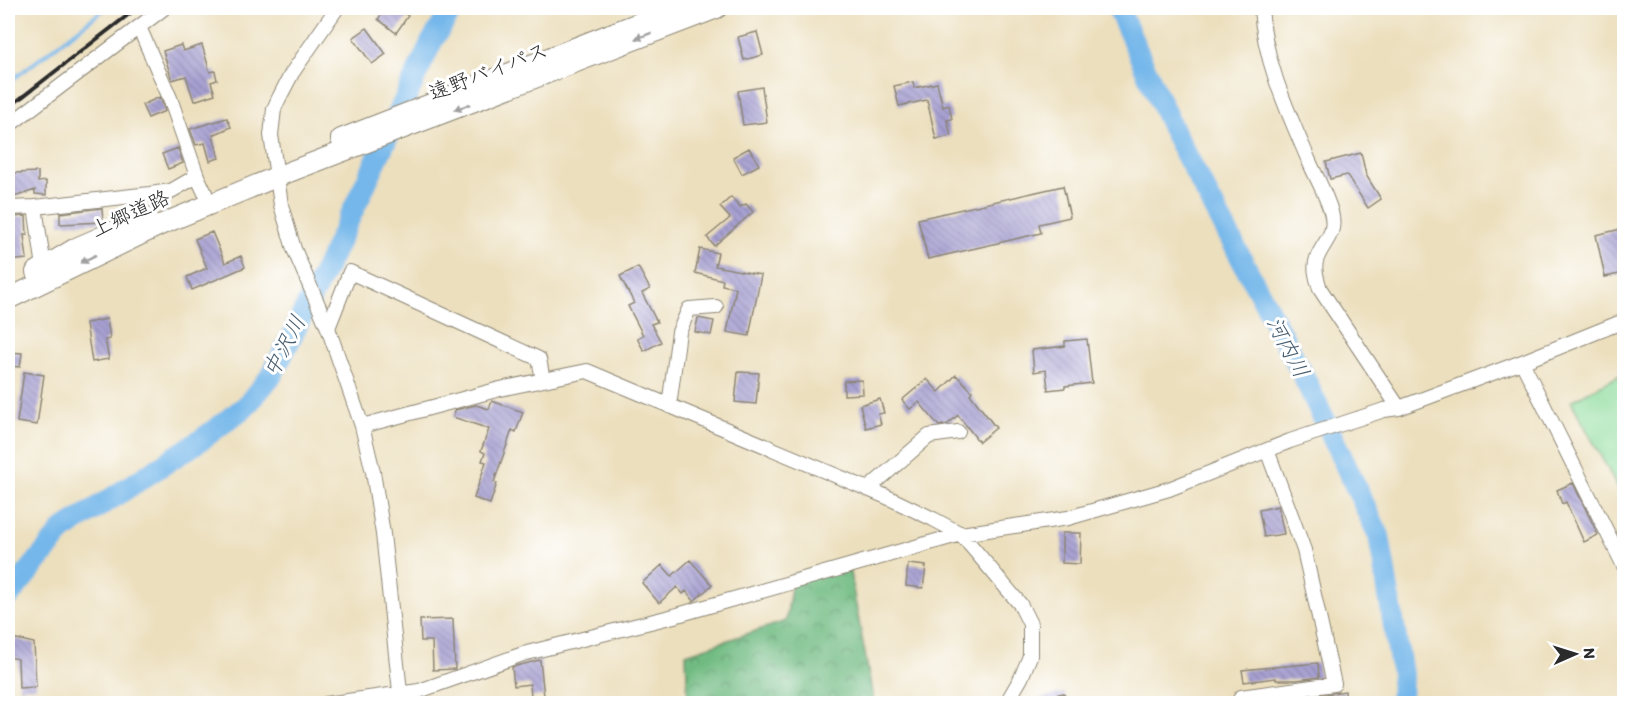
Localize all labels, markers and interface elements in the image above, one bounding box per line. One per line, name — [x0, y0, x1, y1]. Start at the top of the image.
one-way arrow — [634, 32, 652, 42]
street label: 遠野バイパス — [425, 37, 551, 105]
one-way arrow — [452, 102, 470, 112]
street label: 上郷道路 — [87, 184, 173, 242]
one-way arrow — [79, 254, 96, 264]
water label: 中沢川 — [257, 311, 311, 381]
water label: 河内川 — [1261, 312, 1315, 382]
north arrow — [1545, 624, 1605, 684]
text: N — [1580, 647, 1599, 659]

